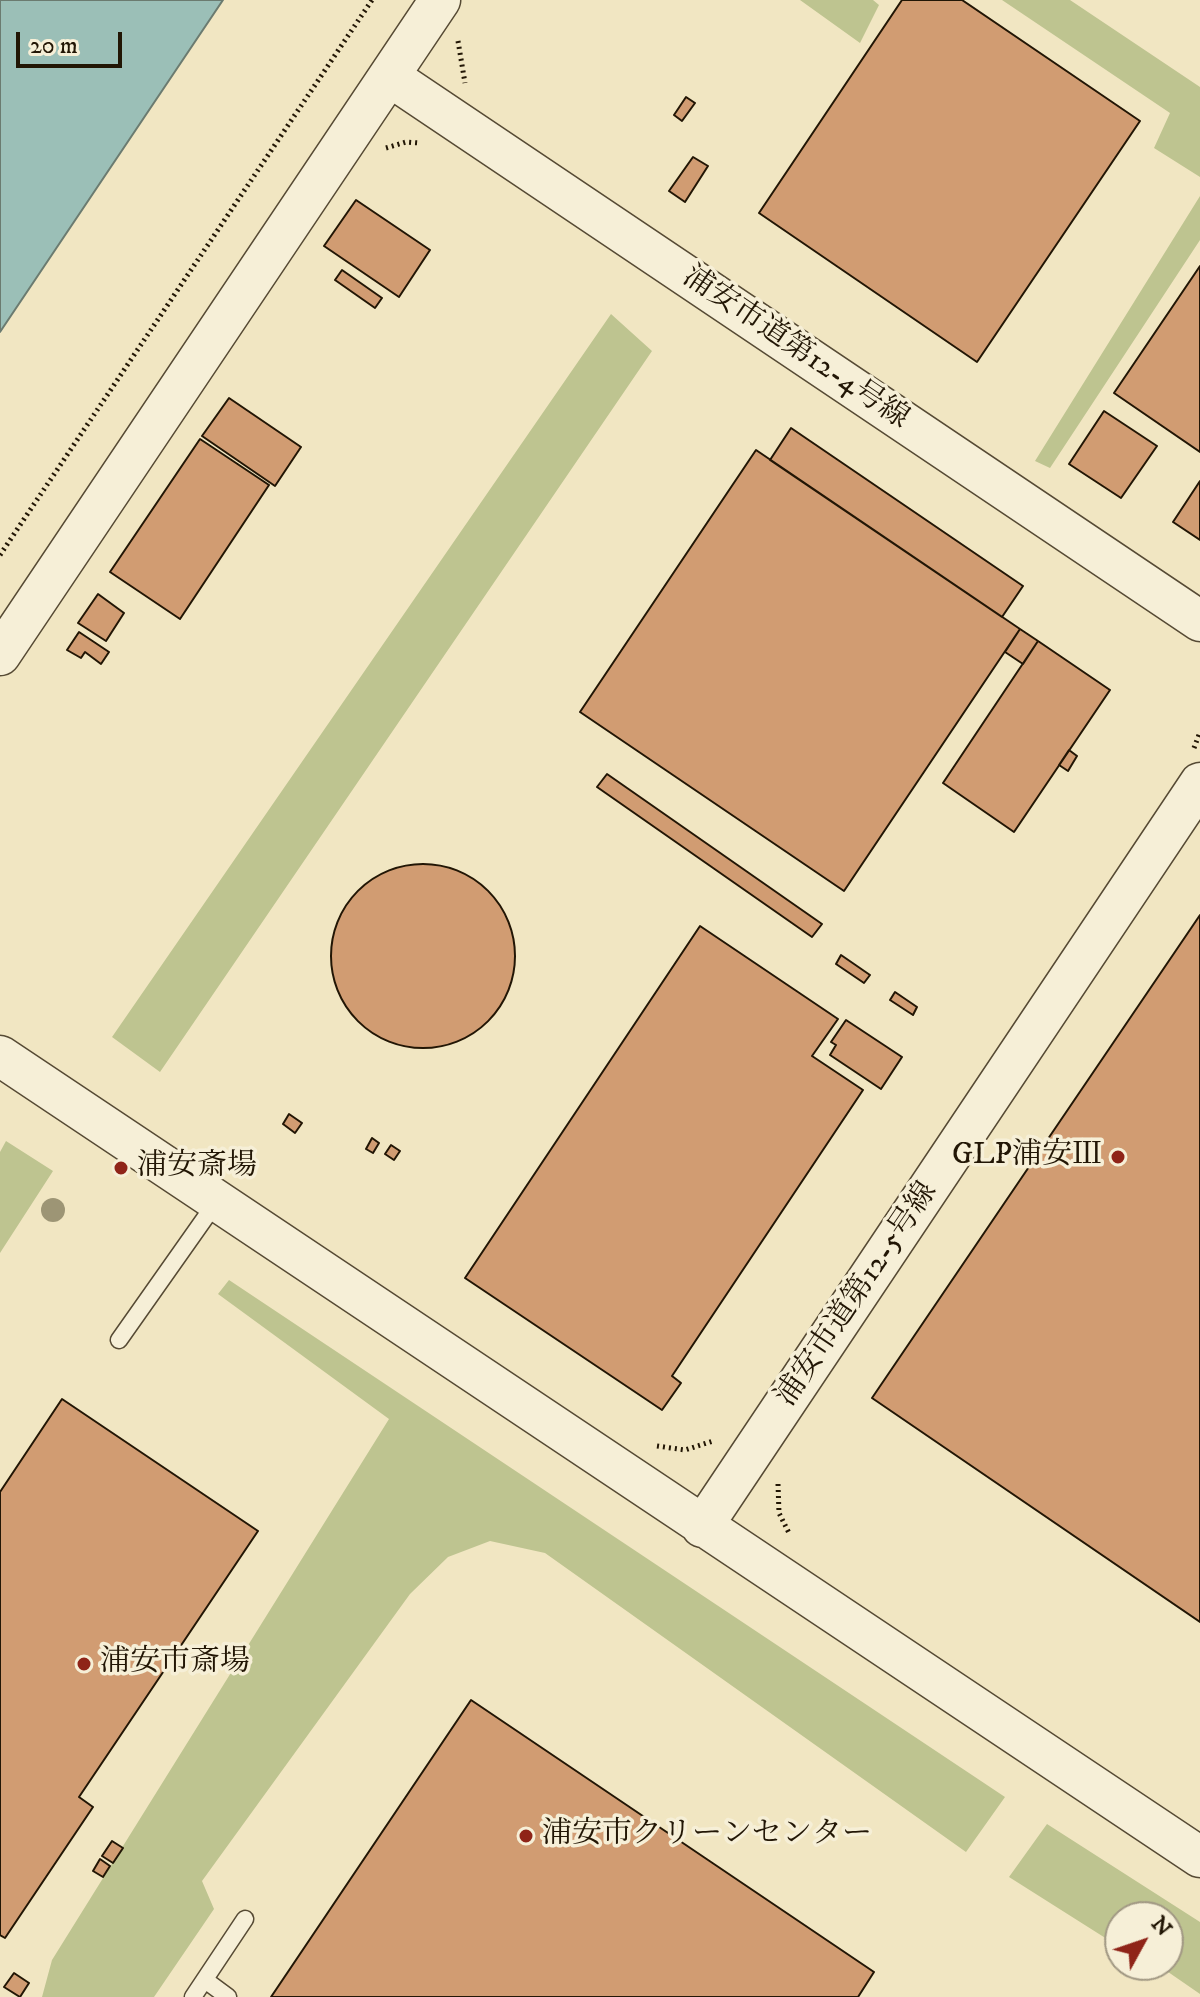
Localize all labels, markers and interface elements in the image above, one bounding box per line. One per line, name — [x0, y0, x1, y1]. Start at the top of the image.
scale bar — [20, 16, 126, 66]
text: 20 m — [30, 31, 78, 61]
street label: 浦安市道第12-4号線 — [675, 260, 915, 438]
place label: GLP浦安Ⅲ — [952, 1139, 1102, 1175]
marker: GLP浦安Ⅲ — [1109, 1148, 1127, 1166]
place label: 浦安斎場 — [137, 1150, 257, 1186]
marker: 浦安斎場 — [112, 1159, 130, 1177]
street label: 浦安市道第12-5号線 — [770, 1176, 946, 1414]
place label: 浦安市斎場 — [100, 1646, 250, 1682]
marker: 浦安市斎場 — [75, 1655, 93, 1673]
place label: 浦安市クリーンセンター — [542, 1818, 872, 1854]
marker: 浦安市クリーンセンター — [517, 1827, 535, 1845]
north arrow — [1104, 1901, 1184, 1981]
text: N — [1145, 1911, 1177, 1942]

